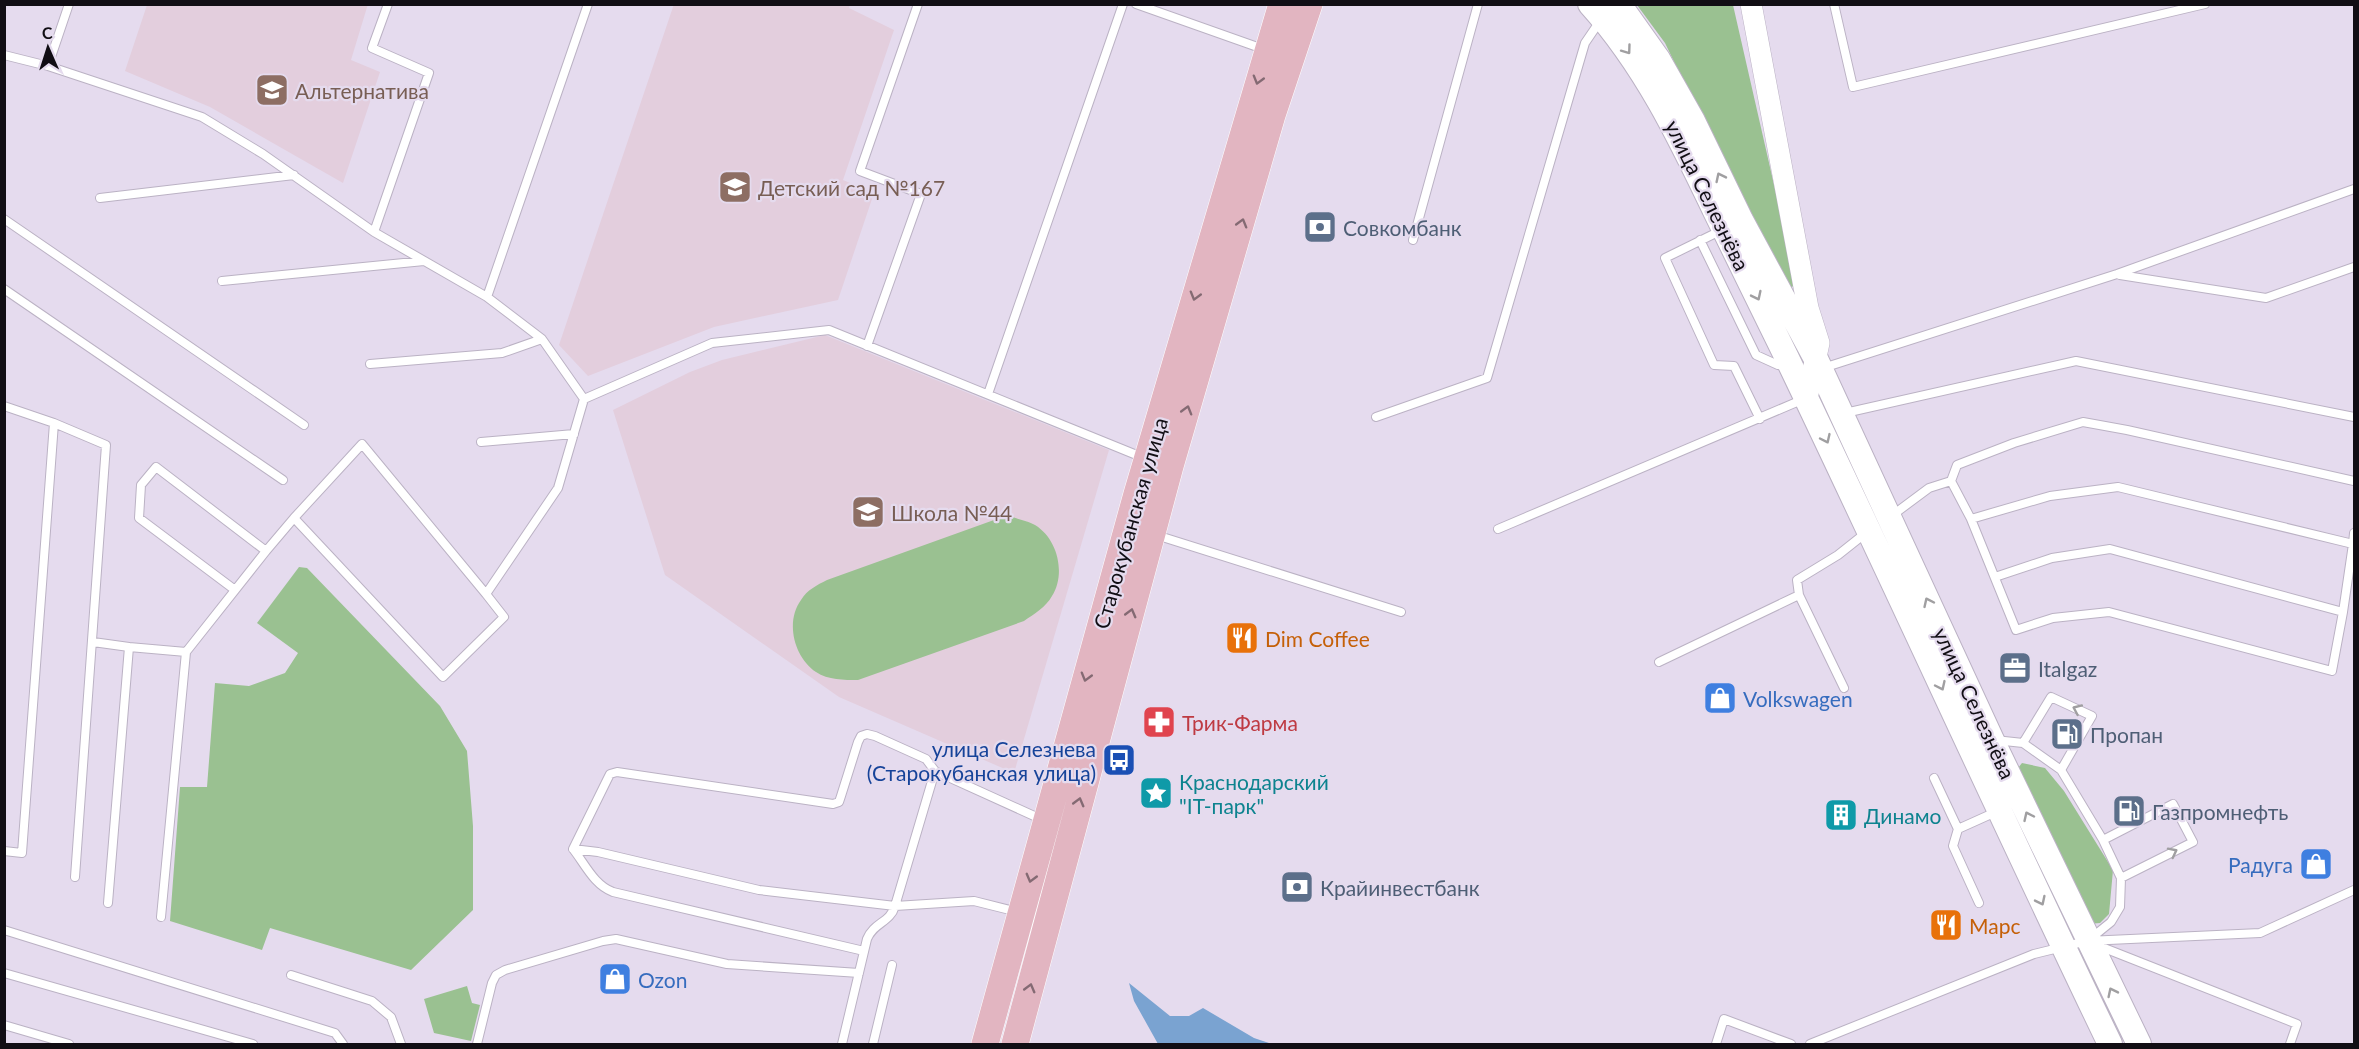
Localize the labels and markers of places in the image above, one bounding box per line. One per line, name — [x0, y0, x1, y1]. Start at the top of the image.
school or university icon: Альтернатива — [254, 72, 290, 108]
place label: Альтернатива — [295, 78, 429, 103]
school or university icon: Детский сад №167 — [717, 169, 753, 205]
place label: Детский сад №167 — [758, 175, 945, 200]
bank icon: Совкомбанк — [1302, 209, 1338, 245]
place label: Совкомбанк — [1343, 215, 1462, 240]
school or university icon: Школа №44 — [850, 494, 886, 530]
place label: Школа №44 — [891, 500, 1012, 525]
restaurant icon: Dim Coffee — [1224, 620, 1260, 656]
place label: Dim Coffee — [1265, 626, 1370, 651]
office icon: Italgaz — [1997, 650, 2033, 686]
place label: Italgaz — [2038, 656, 2097, 681]
shop icon: Volkswagen — [1702, 680, 1738, 716]
place label: Volkswagen — [1743, 686, 1853, 711]
pharmacy icon: Трик-Фарма — [1141, 704, 1177, 740]
place label: Трик-Фарма — [1182, 710, 1298, 735]
fuel station icon: Пропан — [2049, 716, 2085, 752]
place label: Пропан — [2090, 722, 2163, 747]
place label: улица Селезнева (Старокубанская улица) — [867, 736, 1096, 785]
bus stop icon: улица Селезнева (Старокубанская улица) — [1101, 742, 1137, 778]
place label: Краснодарский "IT-парк" — [1179, 769, 1329, 818]
place icon: Краснодарский "IT-парк" — [1138, 775, 1174, 811]
fuel station icon: Газпромнефть — [2111, 793, 2147, 829]
building icon: Динамо — [1823, 797, 1859, 833]
place label: Газпромнефть — [2152, 799, 2288, 824]
place label: Динамо — [1864, 803, 1941, 828]
shop icon: Радуга — [2298, 846, 2334, 882]
place label: Радуга — [2228, 852, 2293, 877]
bank icon: Крайинвестбанк — [1279, 869, 1315, 905]
place label: Крайинвестбанк — [1320, 875, 1480, 900]
restaurant icon: Марс — [1928, 907, 1964, 943]
place label: Марс — [1969, 913, 2020, 938]
shop icon: Ozon — [597, 961, 633, 997]
place label: Ozon — [638, 967, 688, 992]

